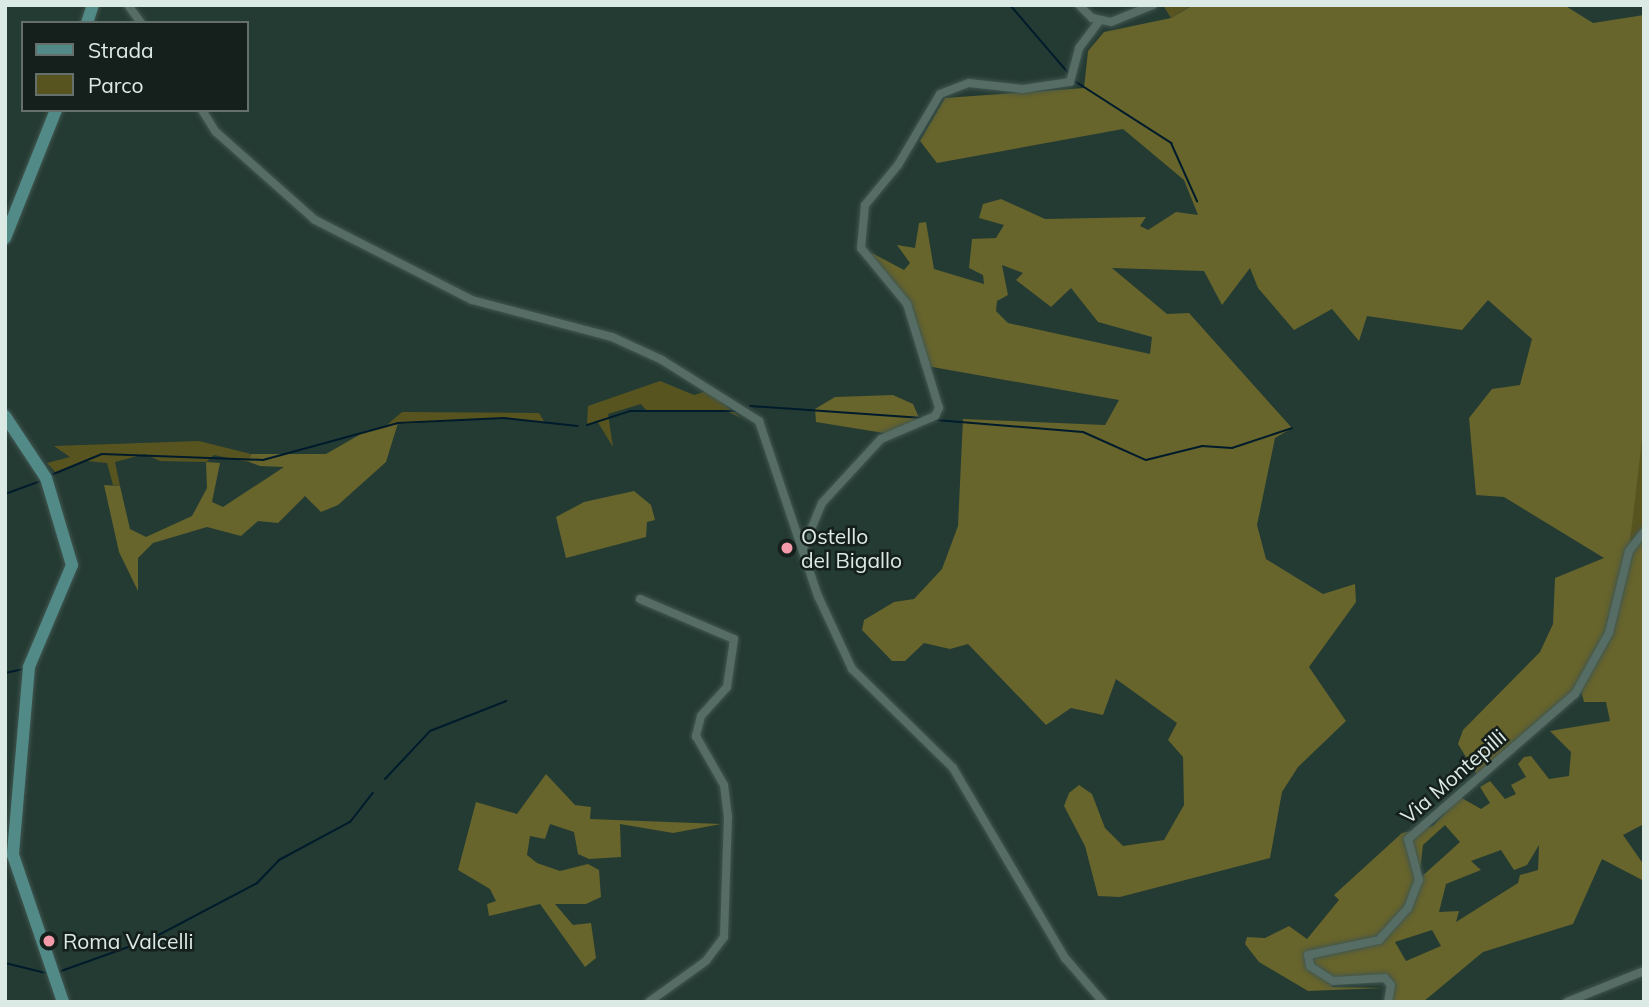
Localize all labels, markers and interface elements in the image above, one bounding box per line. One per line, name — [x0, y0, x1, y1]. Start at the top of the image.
legend — [21, 21, 248, 112]
text: Strada — [88, 37, 154, 63]
text: Parco — [88, 72, 143, 98]
place label: Ostello del Bigallo — [801, 523, 902, 573]
marker: Ostello del Bigallo — [779, 540, 795, 556]
street label: Via Montepilli — [1395, 723, 1511, 829]
place label: Roma Valcelli — [63, 928, 193, 954]
marker: Roma Valcelli — [41, 933, 57, 949]

